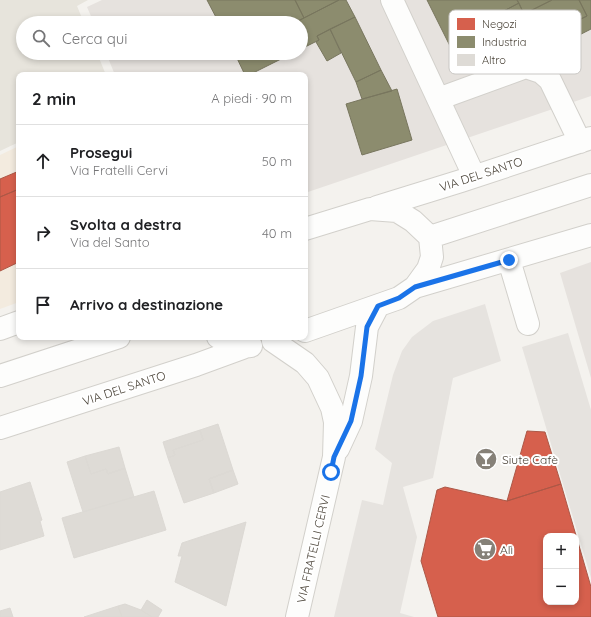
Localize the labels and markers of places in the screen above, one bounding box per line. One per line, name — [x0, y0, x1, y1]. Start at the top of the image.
bar icon: Siute Cafè — [473, 446, 499, 472]
place label: Siute Cafè — [502, 452, 558, 467]
supermarket icon: Alì — [472, 536, 498, 562]
place label: Alì — [500, 542, 513, 557]

